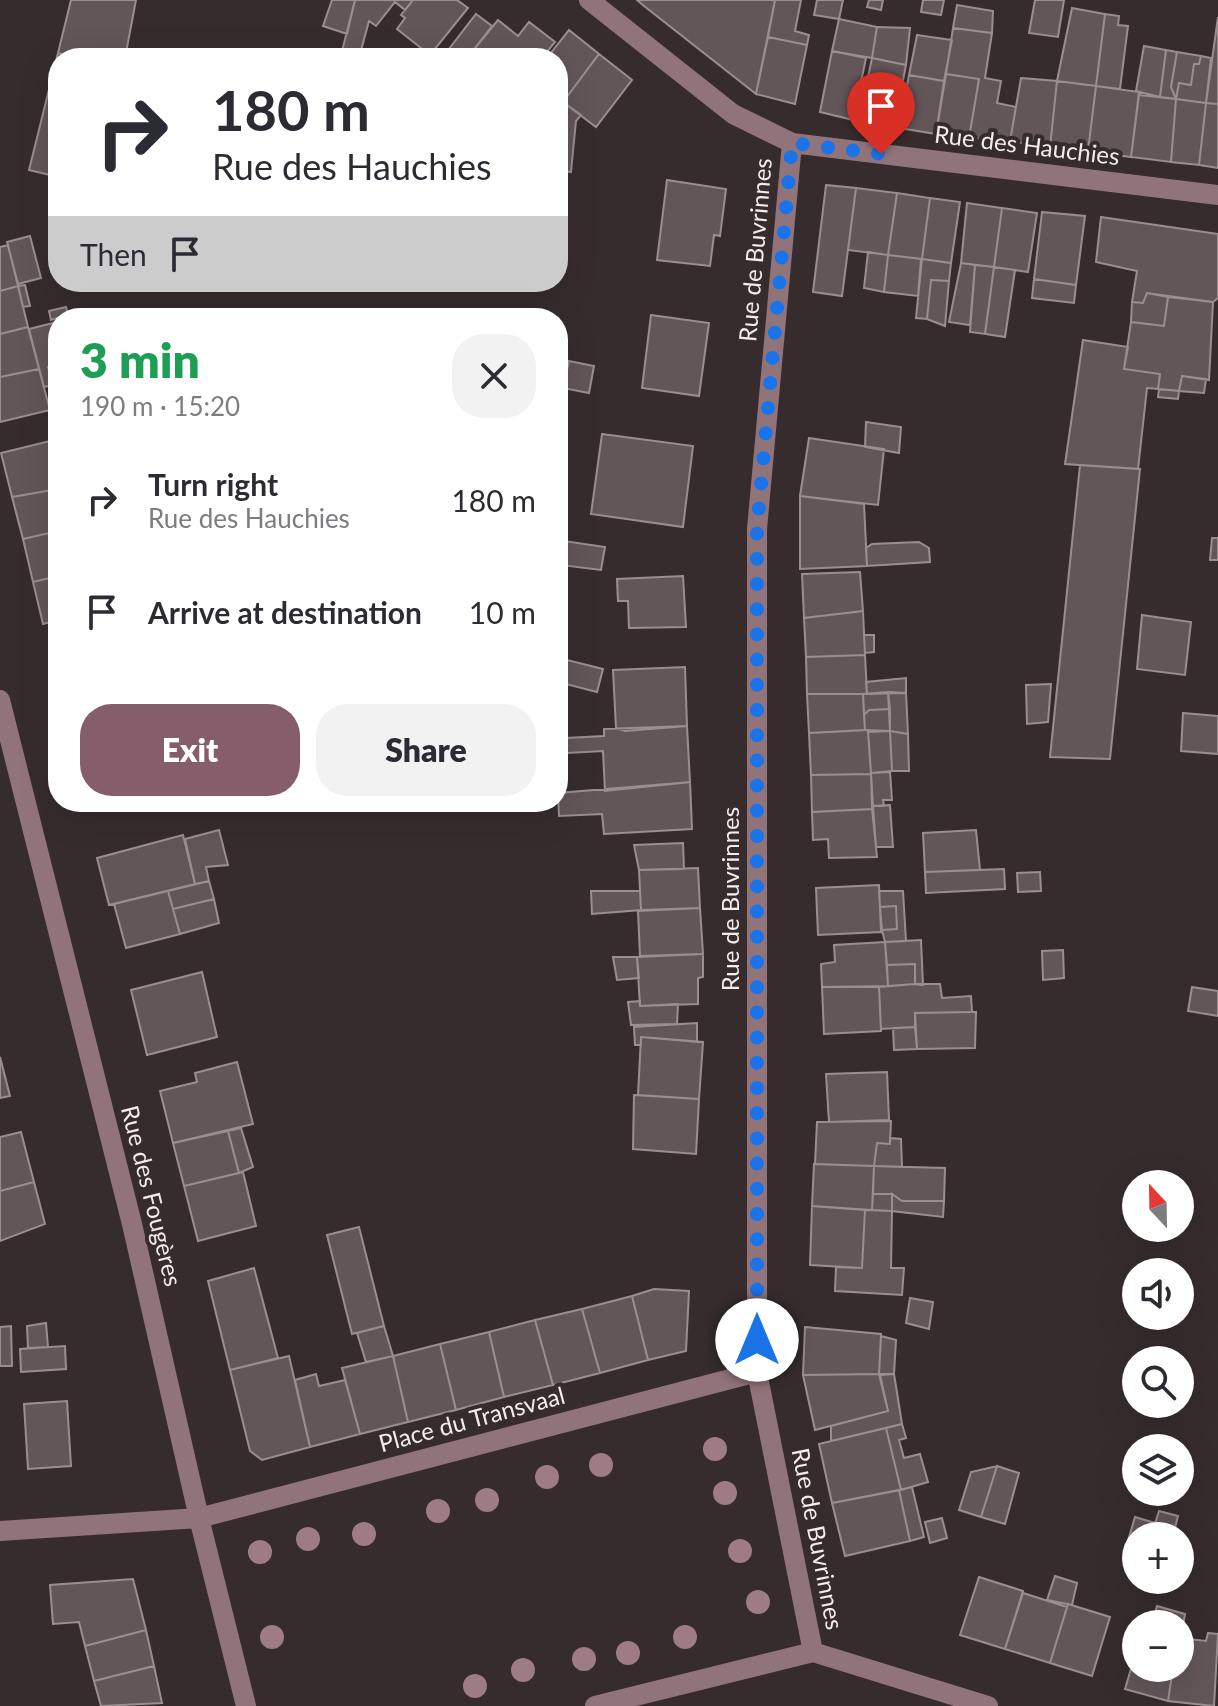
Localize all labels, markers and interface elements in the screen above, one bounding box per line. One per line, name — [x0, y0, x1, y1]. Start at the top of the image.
pin — [847, 72, 915, 154]
text: 180 m — [212, 76, 370, 143]
icon: right — [80, 80, 184, 184]
icon: arrive — [859, 84, 903, 128]
street label: Rue des Hauchies — [933, 119, 1121, 170]
text: Rue des Hauchies — [212, 144, 492, 188]
street label: Rue de Buvrinnes — [732, 157, 777, 343]
icon: arrive — [163, 232, 207, 276]
text: Then — [80, 236, 147, 272]
text: 3 min — [80, 331, 200, 388]
button: close — [452, 334, 536, 418]
text: 190 m · 15:20 — [80, 390, 240, 422]
text: Turn right — [148, 466, 278, 502]
icon: right — [80, 478, 124, 522]
text: 180 m — [451, 482, 536, 518]
text: Rue des Hauchies — [148, 502, 350, 534]
icon: arrive — [80, 590, 124, 634]
text: Arrive at destination — [148, 594, 422, 630]
text: 10 m — [469, 594, 536, 630]
button: Exit — [80, 704, 300, 796]
button: Share — [316, 704, 536, 796]
street label: Rue de Buvrinnes — [715, 807, 744, 991]
street label: Rue des Fougères — [116, 1102, 189, 1289]
north arrow — [1122, 1170, 1194, 1242]
map controls — [1122, 1170, 1194, 1682]
button: sound — [1122, 1258, 1194, 1330]
position arrow — [715, 1298, 799, 1382]
button: search — [1122, 1346, 1194, 1418]
street label: Place du Transvaal — [375, 1380, 568, 1457]
button: layers — [1122, 1434, 1194, 1506]
street label: Rue de Buvrinnes — [787, 1445, 850, 1632]
button: + — [1122, 1522, 1194, 1594]
button: − — [1122, 1610, 1194, 1682]

